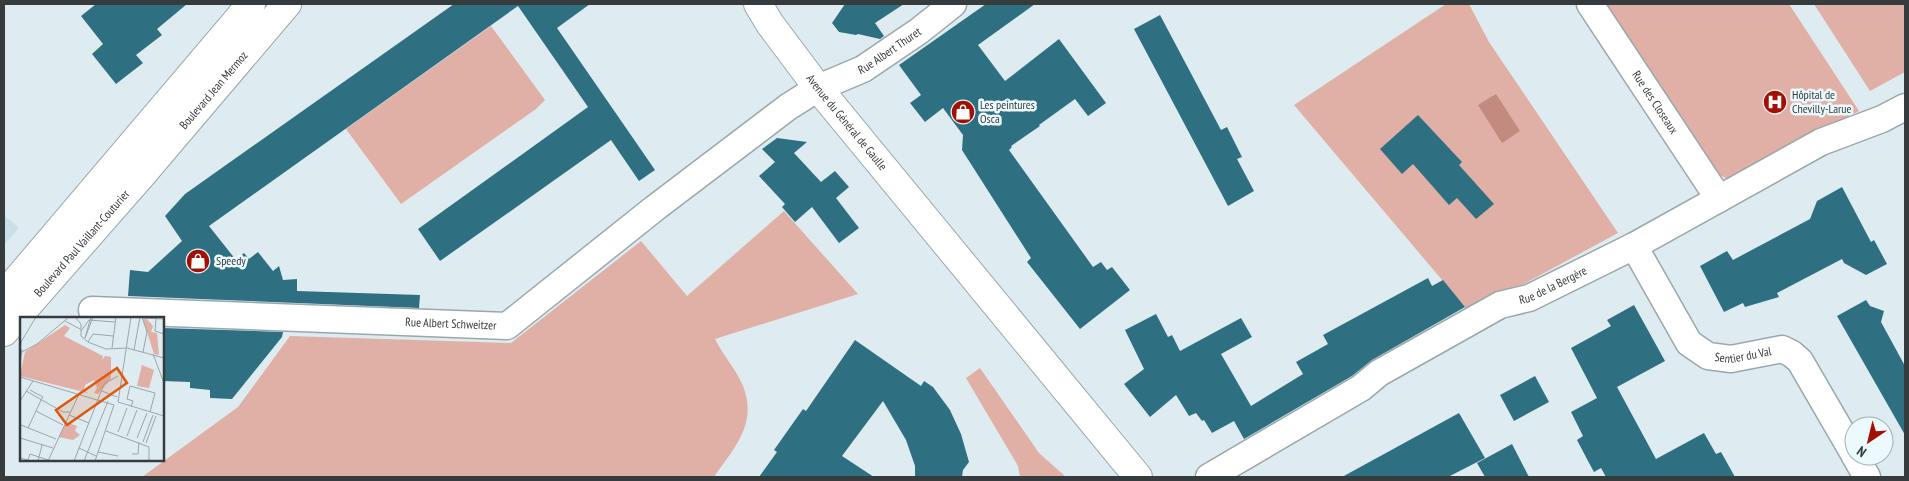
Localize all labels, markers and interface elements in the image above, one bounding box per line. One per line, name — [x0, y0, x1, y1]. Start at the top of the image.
street label: Rue Albert Thuret — [856, 23, 924, 77]
street label: Boulevard Jean Mermoz — [176, 48, 251, 132]
street label: Rue des Closeaux — [1629, 68, 1682, 137]
street label: Avenue du Général de Gaulle — [803, 71, 891, 173]
place label: Hôpital de Chevilly-Larue — [1792, 87, 1851, 116]
hospital icon: Hôpital de Chevilly-Larue — [1762, 89, 1788, 115]
place label: Les peintures Osca — [980, 97, 1035, 126]
shop icon: Les peintures Osca — [950, 99, 976, 125]
street label: Boulevard Paul Vaillant-Couturier — [31, 186, 133, 300]
shop icon: Speedy — [185, 248, 211, 274]
place label: Speedy — [216, 253, 246, 268]
street label: Rue de la Bergère — [1517, 263, 1589, 307]
street label: Rue Albert Schweitzer — [405, 314, 497, 333]
inset map — [20, 317, 164, 461]
street label: Sentier du Val — [1714, 343, 1773, 366]
north arrow — [1844, 416, 1894, 466]
text: N — [1853, 442, 1870, 461]

